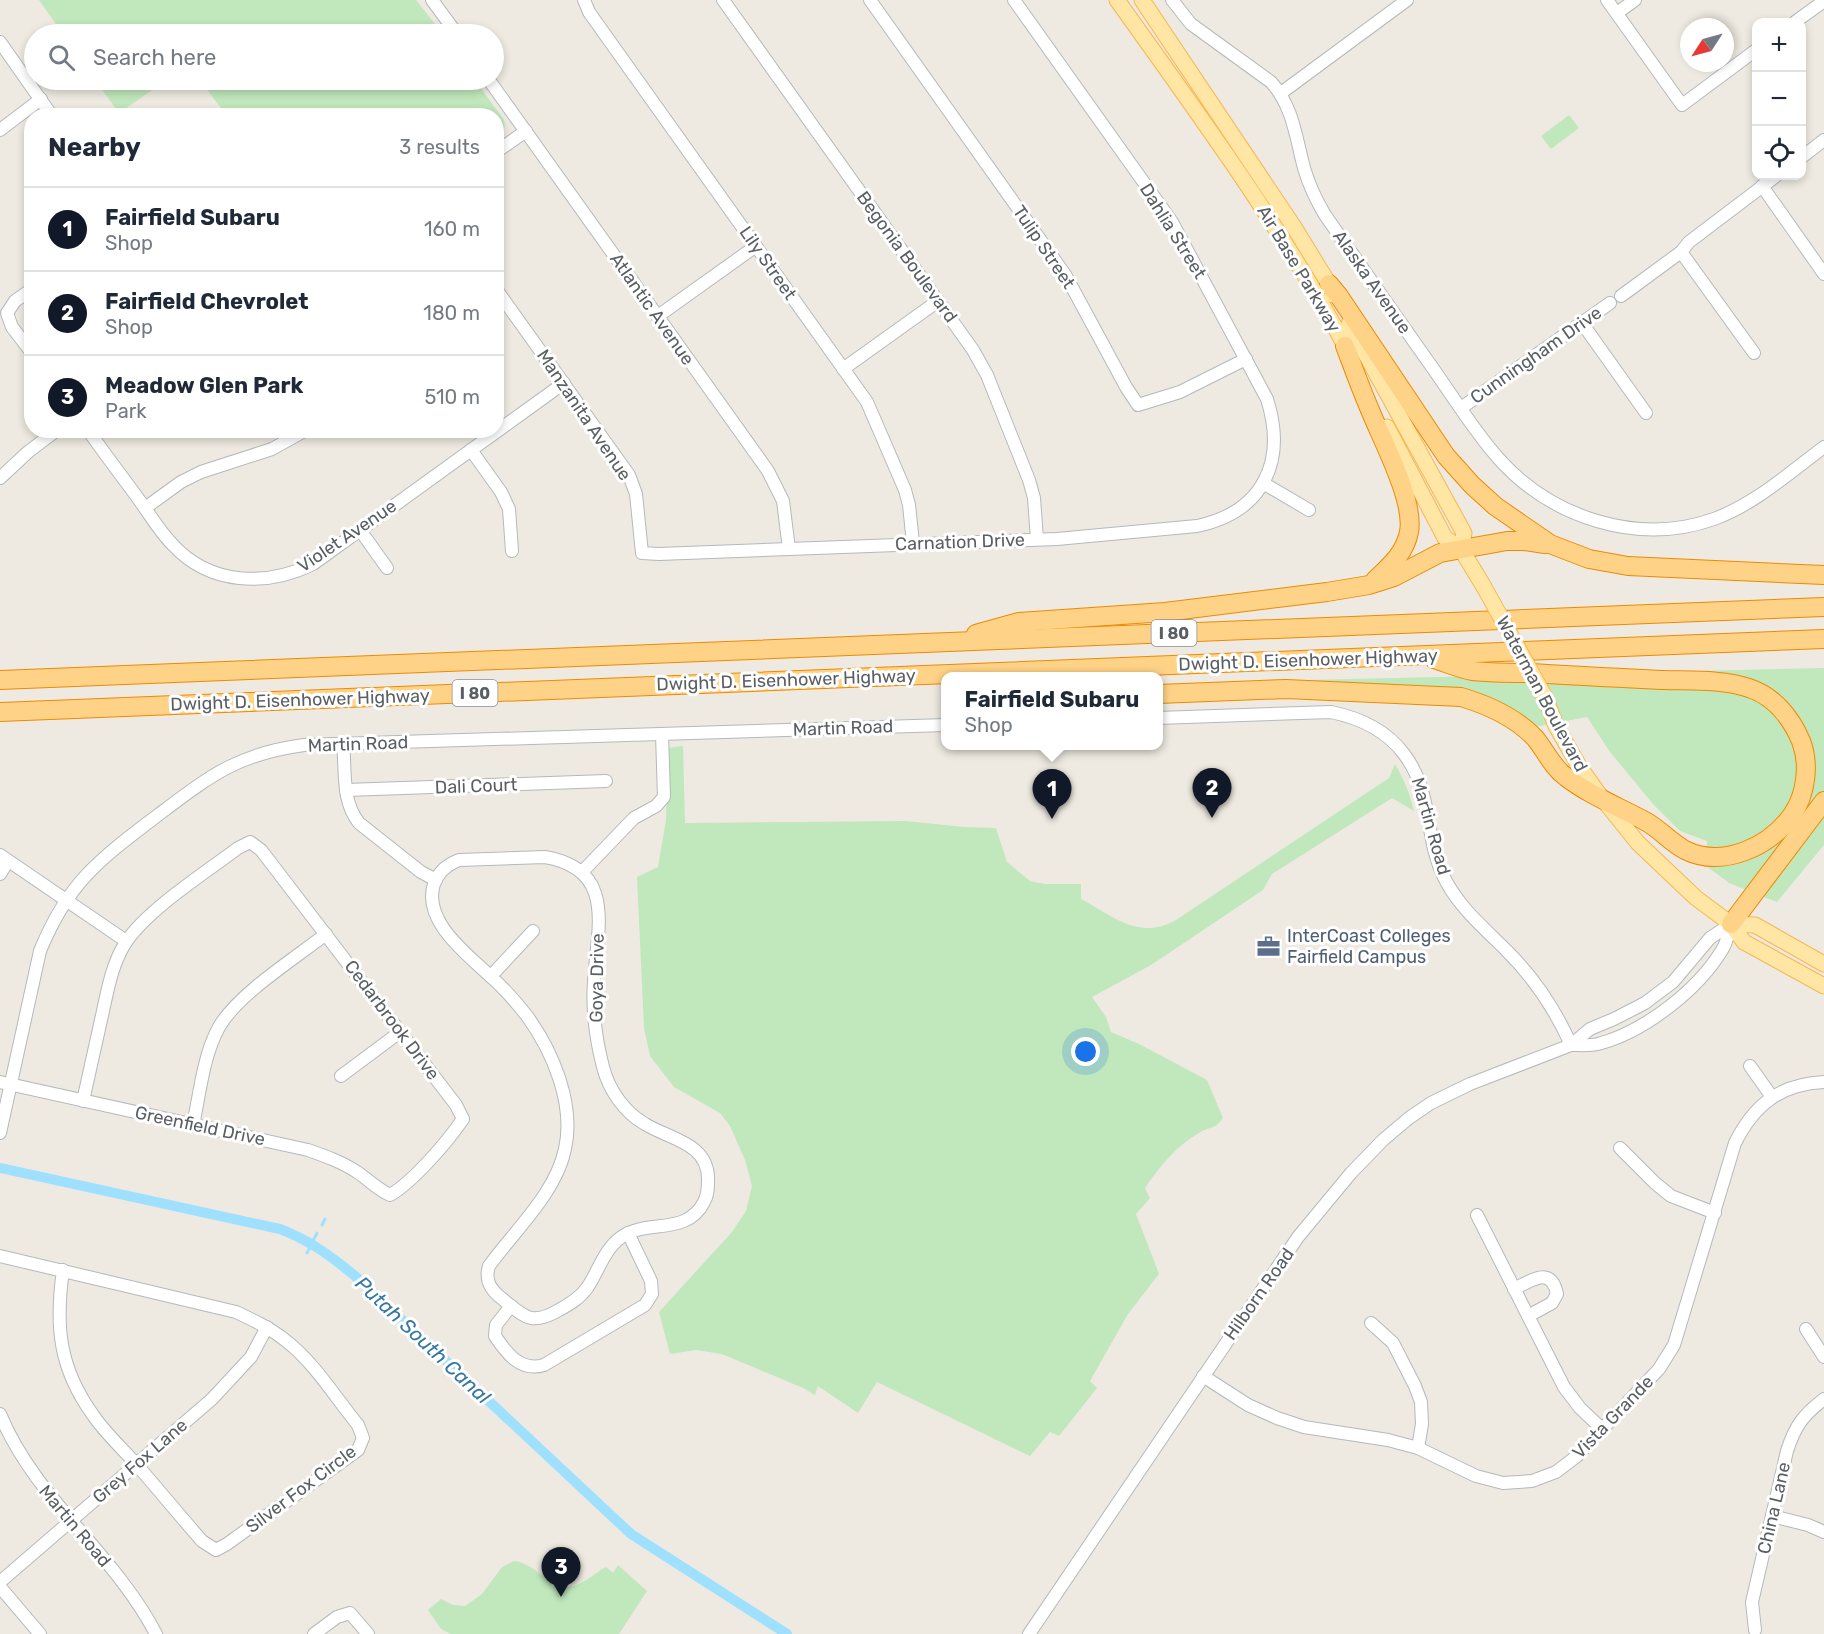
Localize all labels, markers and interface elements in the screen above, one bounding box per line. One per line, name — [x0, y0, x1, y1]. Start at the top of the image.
north arrow — [1680, 18, 1734, 72]
map controls — [1752, 18, 1806, 180]
button: + — [1752, 18, 1806, 72]
search box — [24, 24, 504, 90]
icon: search — [45, 41, 78, 74]
text: Search here — [93, 44, 216, 71]
button: − — [1752, 72, 1806, 126]
button: locate — [1752, 126, 1806, 180]
text: Nearby — [48, 132, 141, 163]
text: 3 results — [399, 135, 480, 159]
street label: Dahlia Street — [1135, 179, 1211, 283]
street label: Begonia Boulevard — [852, 187, 962, 327]
street label: Tulip Street — [1008, 201, 1080, 293]
street label: Air Base Parkway — [1252, 202, 1346, 337]
text: Fairfield Subaru — [105, 204, 280, 231]
text: 1 — [63, 217, 72, 241]
text: 160 m — [424, 217, 480, 241]
street label: Lily Street — [735, 222, 801, 304]
street label: Alaska Avenue — [1328, 226, 1416, 338]
text: Shop — [105, 231, 153, 255]
street label: Atlantic Avenue — [605, 249, 699, 369]
text: Fairfield Chevrolet — [105, 288, 309, 315]
text: 2 — [61, 301, 74, 325]
text: 180 m — [423, 301, 480, 325]
street label: Cunningham Drive — [1466, 301, 1606, 409]
text: Shop — [105, 315, 153, 339]
street label: Manzanita Avenue — [532, 345, 636, 485]
text: Meadow Glen Park — [105, 372, 303, 399]
text: 3 — [61, 385, 74, 409]
text: 510 m — [424, 385, 480, 409]
text: Park — [105, 399, 147, 423]
street label: Violet Avenue — [293, 495, 401, 577]
street label: Carnation Drive — [895, 529, 1025, 555]
street label: Waterman Boulevard — [1492, 612, 1592, 776]
road number: I 80 — [1152, 620, 1196, 646]
street label: Dwight D. Eisenhower Highway — [1178, 644, 1438, 676]
street label: Dwight D. Eisenhower Highway — [656, 664, 916, 696]
popup — [941, 672, 1163, 750]
road number: I 80 — [452, 680, 498, 706]
street label: Dwight D. Eisenhower Highway — [170, 684, 430, 716]
text: Fairfield Subaru — [965, 686, 1139, 713]
text: Shop — [965, 713, 1013, 737]
street label: Martin Road — [792, 715, 894, 741]
street label: Martin Road — [307, 731, 409, 757]
pin: 2 — [1192, 768, 1232, 818]
pin: 1 — [1032, 770, 1072, 819]
street label: Dali Court — [434, 774, 518, 798]
street label: Martin Road — [1407, 775, 1455, 877]
place label: InterCoast Colleges Fairfield Campus — [1287, 925, 1451, 968]
street label: Goya Drive — [585, 933, 609, 1023]
office icon: InterCoast Colleges Fairfield Campus — [1256, 933, 1282, 959]
street label: Cedarbrook Drive — [340, 956, 444, 1084]
your location — [1071, 1037, 1100, 1066]
street label: Greenfield Drive — [133, 1101, 267, 1151]
street label: Hilborn Road — [1219, 1244, 1299, 1344]
water label: Putah South Canal — [350, 1271, 496, 1410]
street label: Vista Grande — [1568, 1371, 1658, 1463]
street label: Grey Fox Lane — [88, 1414, 192, 1508]
street label: Silver Fox Circle — [242, 1440, 360, 1538]
street label: China Lane — [1753, 1460, 1795, 1556]
street label: Martin Road — [34, 1480, 116, 1572]
pin: 3 — [542, 1548, 580, 1597]

